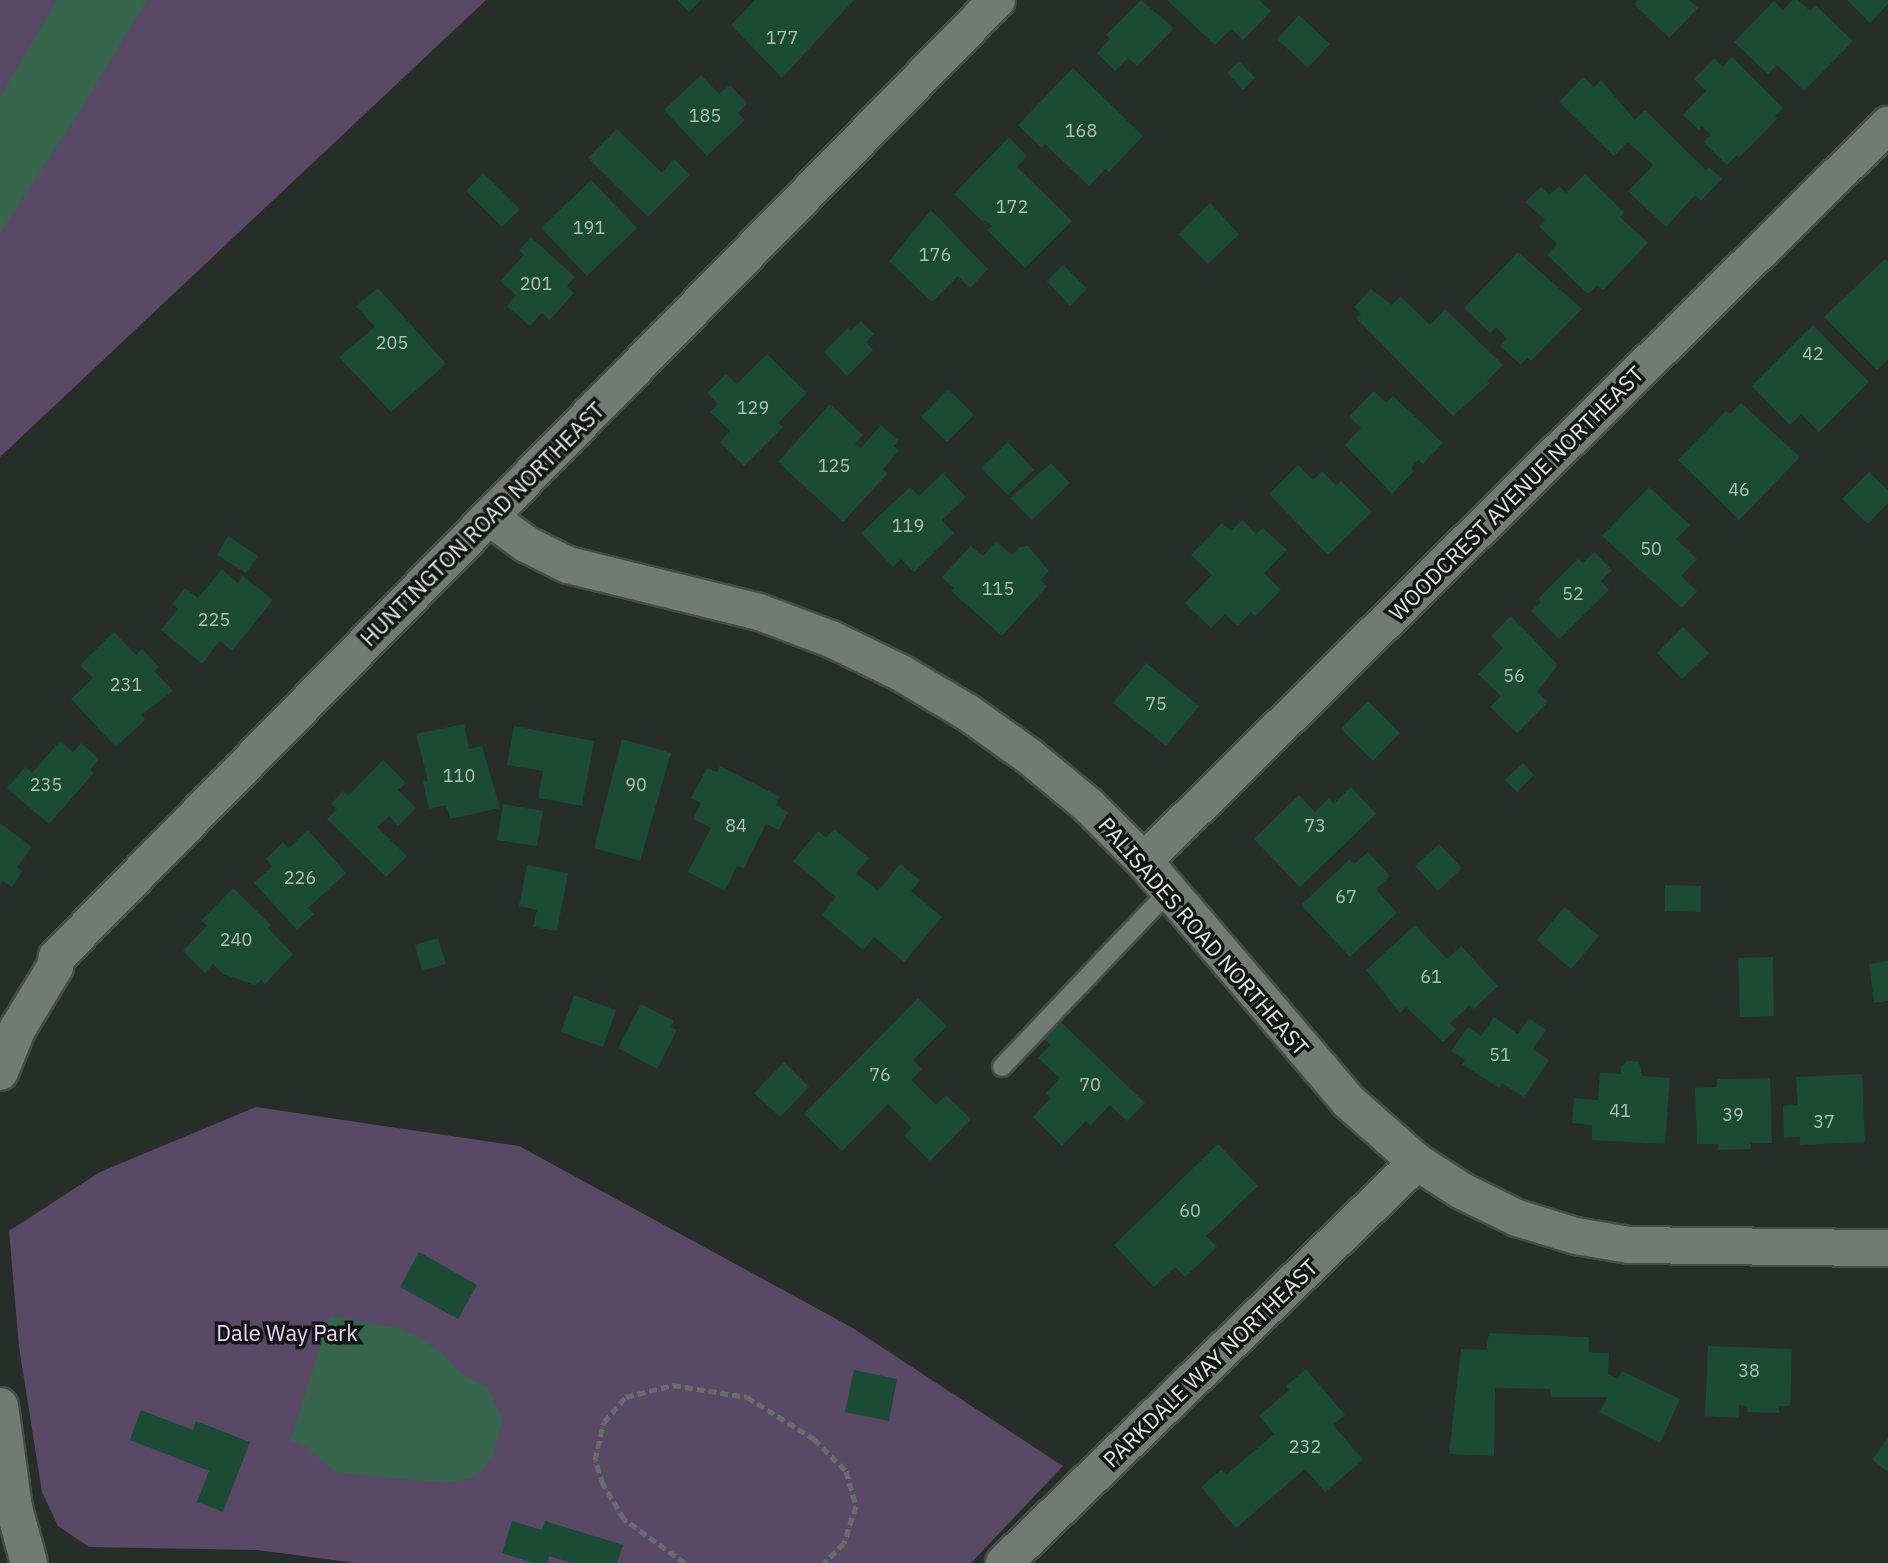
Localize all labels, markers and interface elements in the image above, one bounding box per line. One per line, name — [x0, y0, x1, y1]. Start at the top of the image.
house number: 177 — [766, 27, 798, 49]
house number: 185 — [689, 105, 721, 127]
house number: 168 — [1065, 120, 1097, 142]
house number: 172 — [996, 196, 1028, 218]
house number: 191 — [573, 217, 605, 239]
house number: 176 — [919, 244, 951, 266]
house number: 201 — [520, 273, 552, 295]
house number: 205 — [376, 332, 408, 354]
house number: 42 — [1802, 343, 1824, 365]
street label: WOODCREST AVENUE NORTHEAST — [1383, 360, 1649, 626]
street label: HUNTINGTON ROAD NORTHEAST — [355, 397, 609, 651]
house number: 129 — [737, 397, 769, 419]
house number: 125 — [818, 455, 850, 477]
house number: 46 — [1728, 479, 1750, 501]
house number: 119 — [892, 515, 924, 537]
house number: 50 — [1640, 538, 1662, 560]
house number: 115 — [982, 578, 1014, 600]
house number: 52 — [1562, 583, 1584, 605]
house number: 225 — [198, 609, 230, 631]
house number: 56 — [1503, 665, 1525, 687]
house number: 231 — [110, 674, 142, 696]
house number: 75 — [1145, 693, 1167, 715]
house number: 110 — [443, 765, 475, 787]
house number: 235 — [30, 774, 62, 796]
house number: 90 — [625, 774, 647, 796]
street label: PALISADES ROAD NORTHEAST — [1093, 812, 1315, 1060]
house number: 84 — [725, 815, 747, 837]
house number: 73 — [1304, 815, 1326, 837]
house number: 226 — [284, 867, 316, 889]
house number: 67 — [1335, 886, 1357, 908]
house number: 240 — [220, 929, 252, 951]
house number: 61 — [1420, 966, 1442, 988]
house number: 51 — [1489, 1044, 1511, 1066]
house number: 76 — [869, 1064, 891, 1086]
house number: 70 — [1079, 1074, 1101, 1096]
house number: 41 — [1609, 1100, 1631, 1122]
house number: 39 — [1722, 1104, 1744, 1126]
house number: 37 — [1813, 1111, 1835, 1133]
house number: 60 — [1179, 1200, 1201, 1222]
street label: PARKDALE WAY NORTHEAST — [1097, 1254, 1323, 1472]
park label: Dale Way Park — [216, 1320, 358, 1346]
house number: 38 — [1738, 1360, 1760, 1382]
house number: 232 — [1289, 1436, 1321, 1458]

